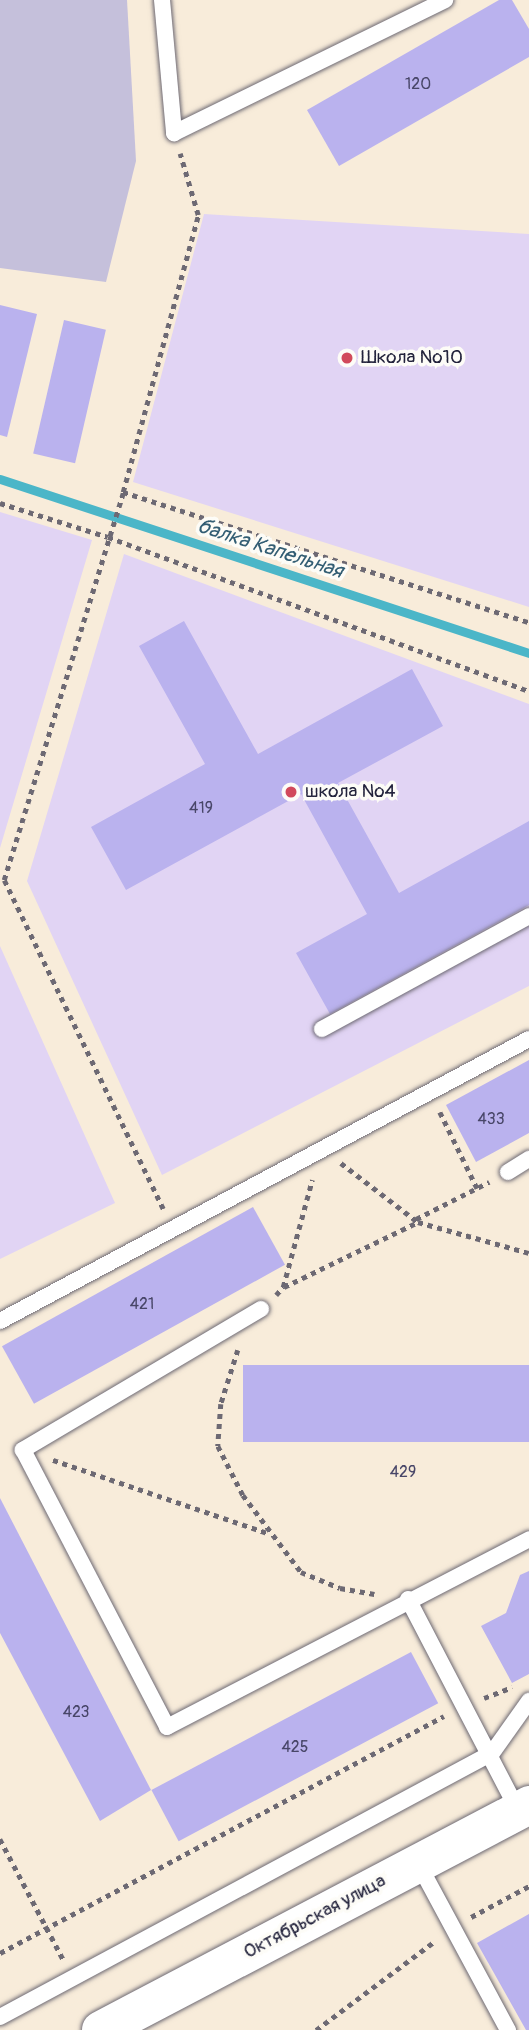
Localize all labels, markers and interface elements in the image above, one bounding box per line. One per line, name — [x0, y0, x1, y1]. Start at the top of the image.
house number: 120 — [405, 74, 431, 94]
place label: Школа №10 — [361, 347, 463, 369]
marker: Школа №10 — [339, 350, 355, 366]
water label: балка Капельная — [194, 514, 346, 584]
place label: школа №4 — [305, 781, 395, 803]
marker: школа №4 — [283, 784, 299, 800]
house number: 419 — [189, 798, 213, 818]
house number: 433 — [477, 1109, 505, 1129]
house number: 421 — [130, 1294, 154, 1314]
house number: 429 — [390, 1462, 416, 1482]
house number: 423 — [63, 1702, 89, 1722]
house number: 425 — [282, 1737, 308, 1757]
street label: Октябрьская улица — [240, 1870, 390, 1964]

